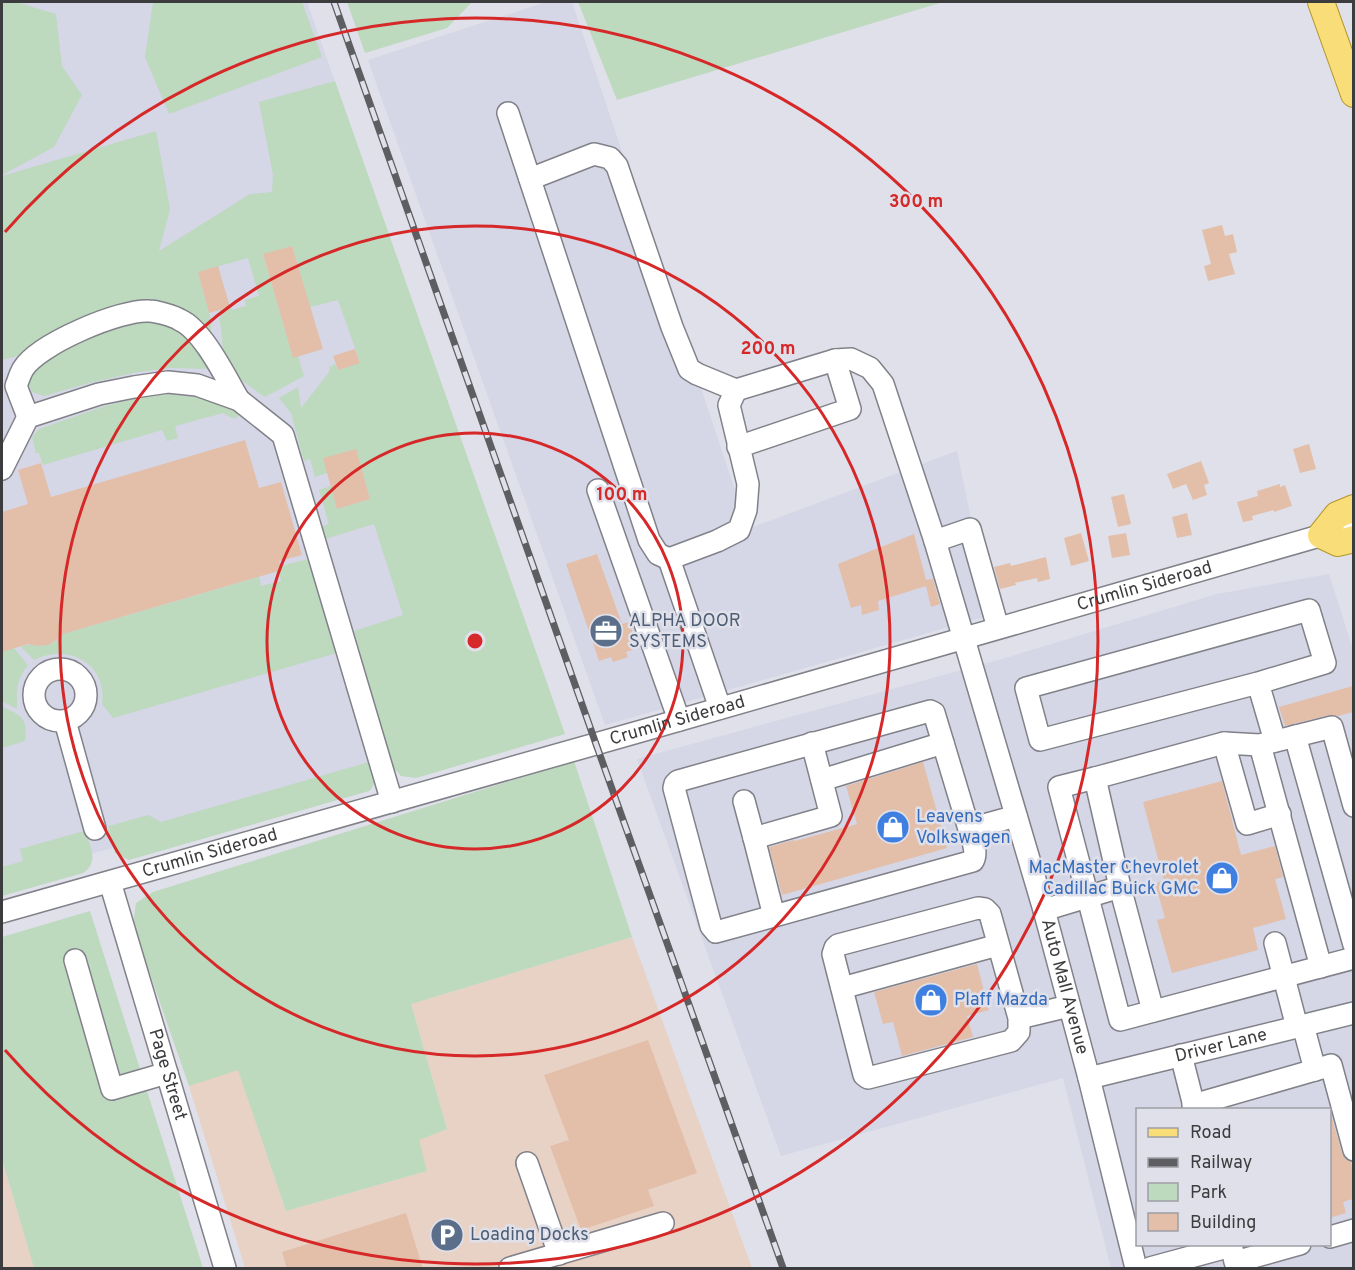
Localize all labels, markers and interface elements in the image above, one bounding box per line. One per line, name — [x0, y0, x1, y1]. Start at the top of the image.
text: 300 m — [889, 191, 943, 214]
text: 200 m — [740, 338, 796, 361]
text: 100 m — [596, 484, 648, 507]
street label: Crumlin Sideroad — [1074, 556, 1215, 617]
place label: ALPHA DOOR SYSTEMS — [629, 610, 741, 654]
office icon: ALPHA DOOR SYSTEMS — [588, 613, 624, 649]
centre of rings — [465, 631, 485, 651]
street label: Crumlin Sideroad — [607, 690, 748, 751]
place label: Leavens Volkswagen — [916, 806, 1011, 850]
shop icon: Leavens Volkswagen — [875, 809, 911, 845]
street label: Crumlin Sideroad — [139, 823, 280, 883]
place label: MacMaster Chevrolet Cadillac Buick GMC — [1029, 857, 1199, 901]
shop icon: MacMaster Chevrolet Cadillac Buick GMC — [1204, 860, 1240, 896]
street label: Auto Mall Avenue — [1035, 916, 1094, 1057]
shop icon: Plaff Mazda — [913, 982, 949, 1018]
place label: Plaff Mazda — [954, 989, 1048, 1012]
street label: Driver Lane — [1173, 1023, 1269, 1068]
street label: Page Street — [143, 1026, 192, 1123]
legend — [1136, 1108, 1331, 1246]
text: Road — [1190, 1122, 1232, 1145]
text: Railway — [1190, 1152, 1252, 1175]
text: Park — [1190, 1182, 1227, 1205]
text: Building — [1190, 1212, 1256, 1235]
parking icon: Loading Docks — [429, 1217, 465, 1253]
place label: Loading Docks — [470, 1224, 589, 1247]

